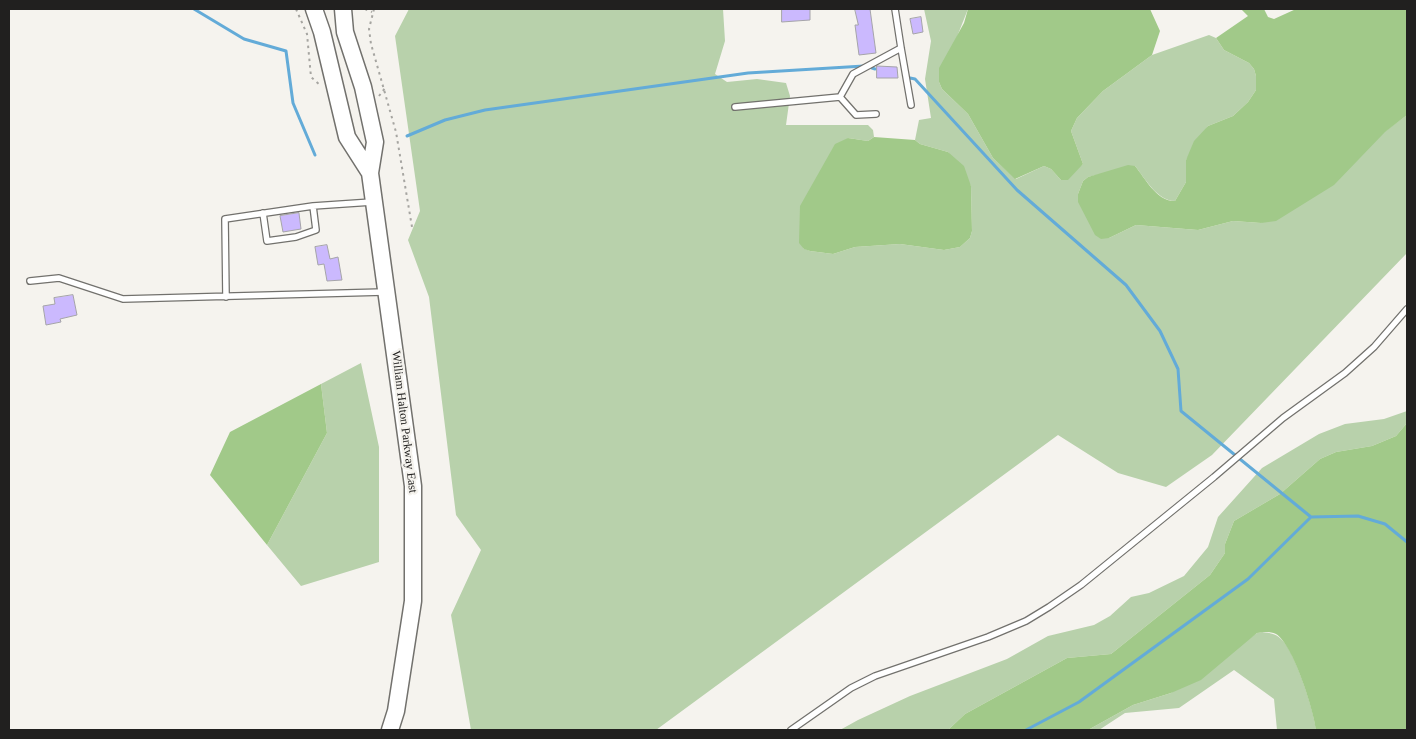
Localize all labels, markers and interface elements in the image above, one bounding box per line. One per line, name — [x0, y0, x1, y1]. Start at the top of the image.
street label: William Halton Parkway East — [388, 350, 420, 494]

